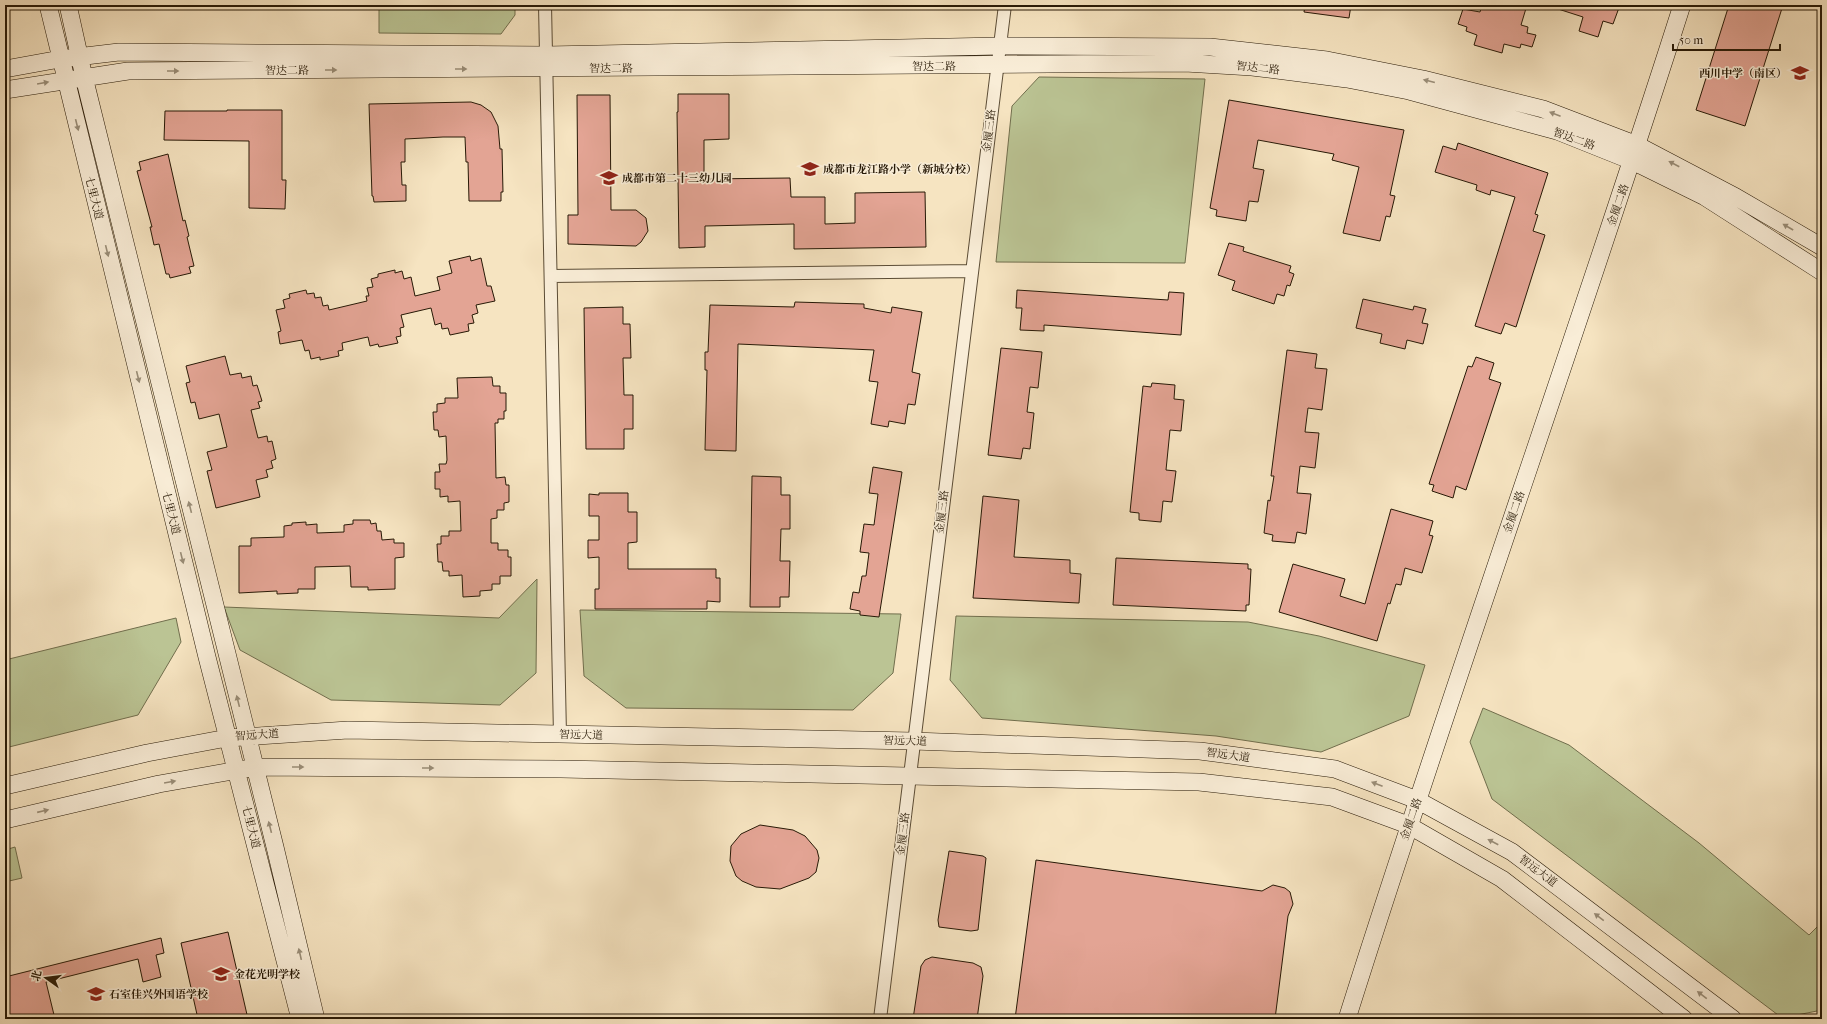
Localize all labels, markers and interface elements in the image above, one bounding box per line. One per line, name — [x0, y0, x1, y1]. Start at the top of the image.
scale bar — [1673, 26, 1780, 52]
text: 50 m — [1679, 33, 1703, 47]
street label: 智达二路 — [1235, 59, 1281, 77]
street label: 智达二路 — [912, 60, 956, 73]
street label: 智达二路 — [589, 62, 633, 75]
school or university icon: 西川中学（南区） — [1790, 63, 1810, 83]
street label: 智达二路 — [265, 64, 309, 77]
one-way arrow — [455, 66, 468, 72]
one-way arrow — [325, 67, 338, 73]
place label: 西川中学（南区） — [1699, 67, 1787, 80]
one-way arrow — [167, 68, 180, 74]
one-way arrow — [1423, 77, 1436, 83]
one-way arrow — [37, 80, 50, 86]
street label: 金履三路 — [980, 108, 998, 154]
one-way arrow — [1549, 110, 1561, 116]
one-way arrow — [74, 118, 80, 131]
street label: 智达二路 — [1551, 125, 1597, 153]
school or university icon: 成都市龙江路小学（新城分校） — [800, 159, 820, 179]
one-way arrow — [1669, 161, 1680, 168]
place label: 成都市龙江路小学（新城分校） — [823, 163, 977, 176]
school or university icon: 成都市第二十三幼儿园 — [599, 168, 619, 188]
place label: 成都市第二十三幼儿园 — [622, 172, 732, 185]
street label: 七里大道 — [82, 175, 106, 221]
street label: 金履二路 — [1605, 182, 1631, 228]
one-way arrow — [1782, 223, 1794, 230]
one-way arrow — [105, 245, 111, 257]
one-way arrow — [136, 371, 142, 383]
street label: 金履三路 — [933, 489, 951, 535]
street label: 金履二路 — [1501, 489, 1527, 535]
street label: 七里大道 — [159, 490, 183, 536]
one-way arrow — [187, 501, 193, 513]
one-way arrow — [180, 552, 186, 564]
one-way arrow — [235, 695, 241, 708]
street label: 智远大道 — [235, 727, 279, 743]
street label: 智远大道 — [559, 728, 603, 742]
street label: 智远大道 — [883, 734, 927, 748]
street label: 智远大道 — [1205, 746, 1251, 764]
one-way arrow — [292, 764, 305, 770]
one-way arrow — [422, 765, 435, 771]
one-way arrow — [164, 778, 176, 784]
one-way arrow — [1370, 781, 1382, 787]
street label: 金履二路 — [1398, 796, 1424, 842]
street label: 七里大道 — [239, 804, 263, 850]
one-way arrow — [37, 807, 49, 813]
street label: 金履三路 — [894, 811, 912, 857]
one-way arrow — [267, 821, 273, 833]
one-way arrow — [1487, 838, 1499, 845]
street label: 智远大道 — [1517, 853, 1559, 889]
one-way arrow — [1593, 913, 1604, 921]
one-way arrow — [297, 948, 303, 960]
north arrow — [26, 958, 66, 998]
school or university icon: 金花光明学校 — [211, 964, 231, 984]
place label: 金花光明学校 — [234, 968, 300, 981]
text: 北 — [29, 969, 44, 983]
school or university icon: 石室佳兴外国语学校 — [86, 984, 106, 1004]
place label: 石室佳兴外国语学校 — [109, 988, 208, 1001]
one-way arrow — [1697, 991, 1708, 1000]

